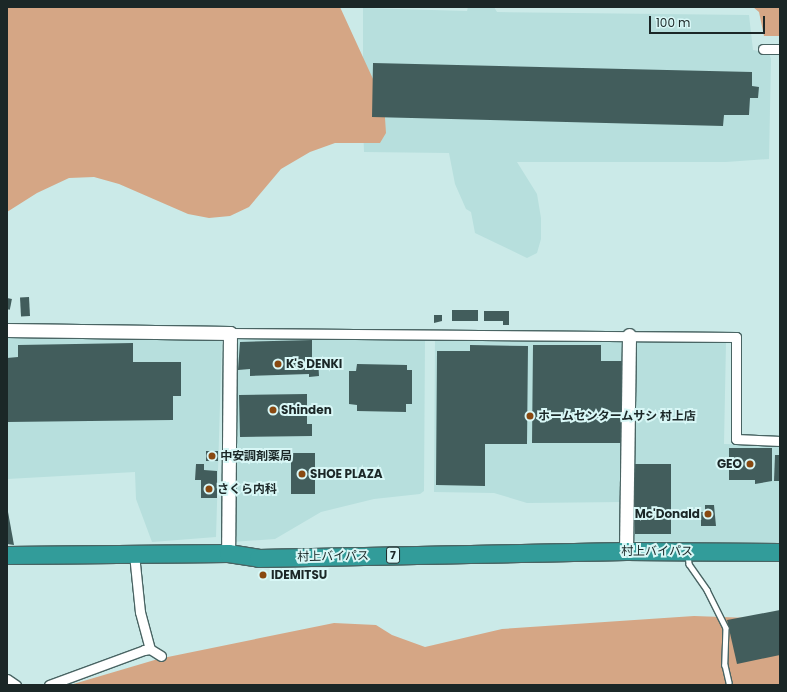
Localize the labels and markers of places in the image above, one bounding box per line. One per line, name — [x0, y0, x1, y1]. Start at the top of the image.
place label: K's DENKI — [286, 357, 342, 371]
marker: K's DENKI — [273, 359, 283, 369]
place label: Shinden — [281, 403, 332, 417]
marker: Shinden — [268, 405, 278, 415]
place label: ホームセンタームサシ 村上店 — [538, 409, 697, 423]
marker: ホームセンタームサシ 村上店 — [525, 411, 535, 421]
place label: 中安調剤薬局 — [220, 449, 292, 463]
marker: 中安調剤薬局 — [207, 451, 217, 461]
place label: GEO — [717, 457, 742, 471]
marker: GEO — [745, 459, 755, 469]
place label: SHOE PLAZA — [310, 467, 383, 481]
marker: SHOE PLAZA — [297, 469, 307, 479]
place label: さくら内科 — [217, 482, 277, 496]
marker: さくら内科 — [204, 484, 214, 494]
place label: Mc'Donald — [635, 507, 700, 521]
marker: Mc'Donald — [703, 509, 713, 519]
place label: IDEMITSU — [271, 568, 327, 582]
marker: IDEMITSU — [258, 570, 268, 580]

